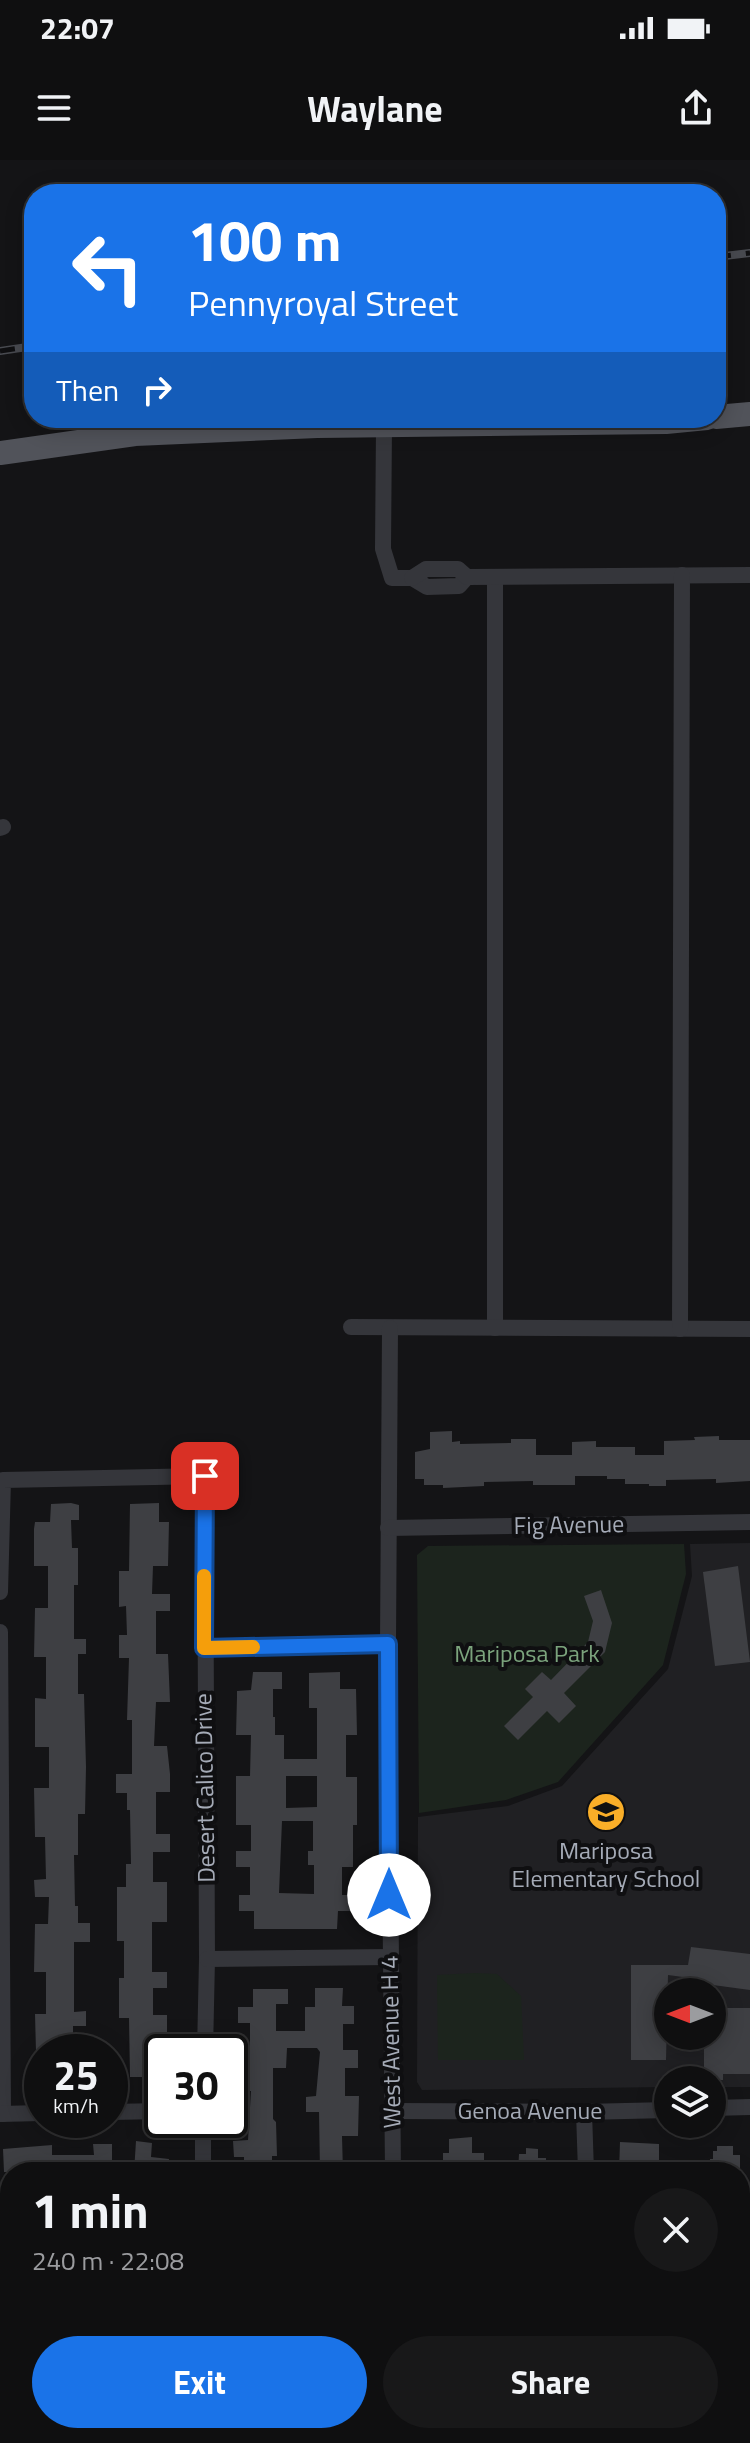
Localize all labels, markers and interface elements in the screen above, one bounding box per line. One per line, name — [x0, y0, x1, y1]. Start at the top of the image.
text: 22:07 — [40, 5, 115, 51]
text: Waylane — [307, 81, 443, 136]
icon: menu — [32, 86, 76, 130]
icon: share — [674, 86, 718, 130]
text: 100 m — [188, 198, 341, 283]
icon: left — [56, 216, 160, 320]
text: Pennyroyal Street — [188, 275, 458, 330]
text: Then — [56, 367, 119, 413]
icon: right — [135, 368, 179, 412]
pin — [171, 1442, 239, 1510]
icon: arrive — [183, 1454, 227, 1498]
street label: Fig Avenue — [513, 1505, 625, 1543]
park label: Mariposa Park — [454, 1635, 600, 1671]
street label: Desert Calico Drive — [184, 1693, 224, 1883]
school or university icon: Mariposa Elementary School — [585, 1791, 627, 1833]
place label: Mariposa Elementary School — [512, 1832, 700, 1896]
position arrow — [347, 1853, 431, 1937]
street label: West Avenue H 4 — [370, 1955, 410, 2129]
north arrow — [654, 1978, 726, 2050]
map controls — [654, 1978, 726, 2138]
speed limit sign: 30 — [144, 2034, 248, 2138]
text: 25 — [54, 2045, 98, 2106]
button: layers — [654, 2066, 726, 2138]
text: km/h — [53, 2090, 99, 2121]
street label: Genoa Avenue — [458, 2092, 602, 2128]
text: 1 min — [32, 2174, 149, 2247]
button: close — [634, 2188, 718, 2272]
text: 240 m · 22:08 — [32, 2241, 184, 2280]
button: Exit — [32, 2336, 367, 2428]
button: Share — [383, 2336, 718, 2428]

